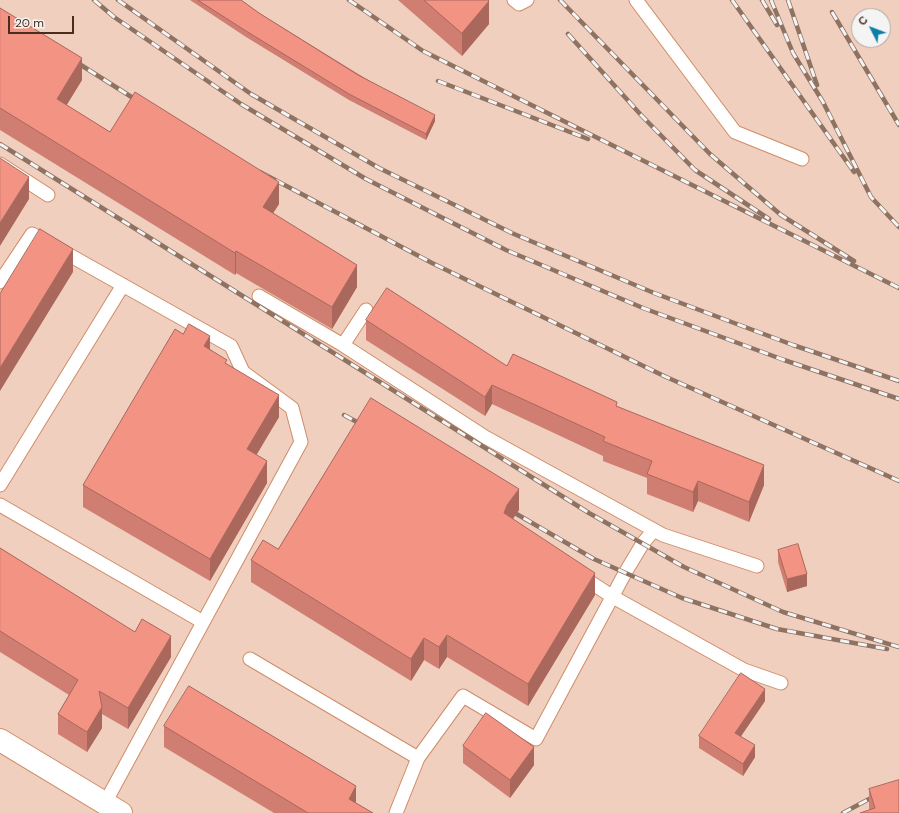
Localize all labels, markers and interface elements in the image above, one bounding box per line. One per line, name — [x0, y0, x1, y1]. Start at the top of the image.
scale bar — [10, 8, 76, 34]
north arrow — [851, 8, 891, 48]
text: С — [855, 13, 871, 28]
text: 20 m — [15, 15, 44, 31]

